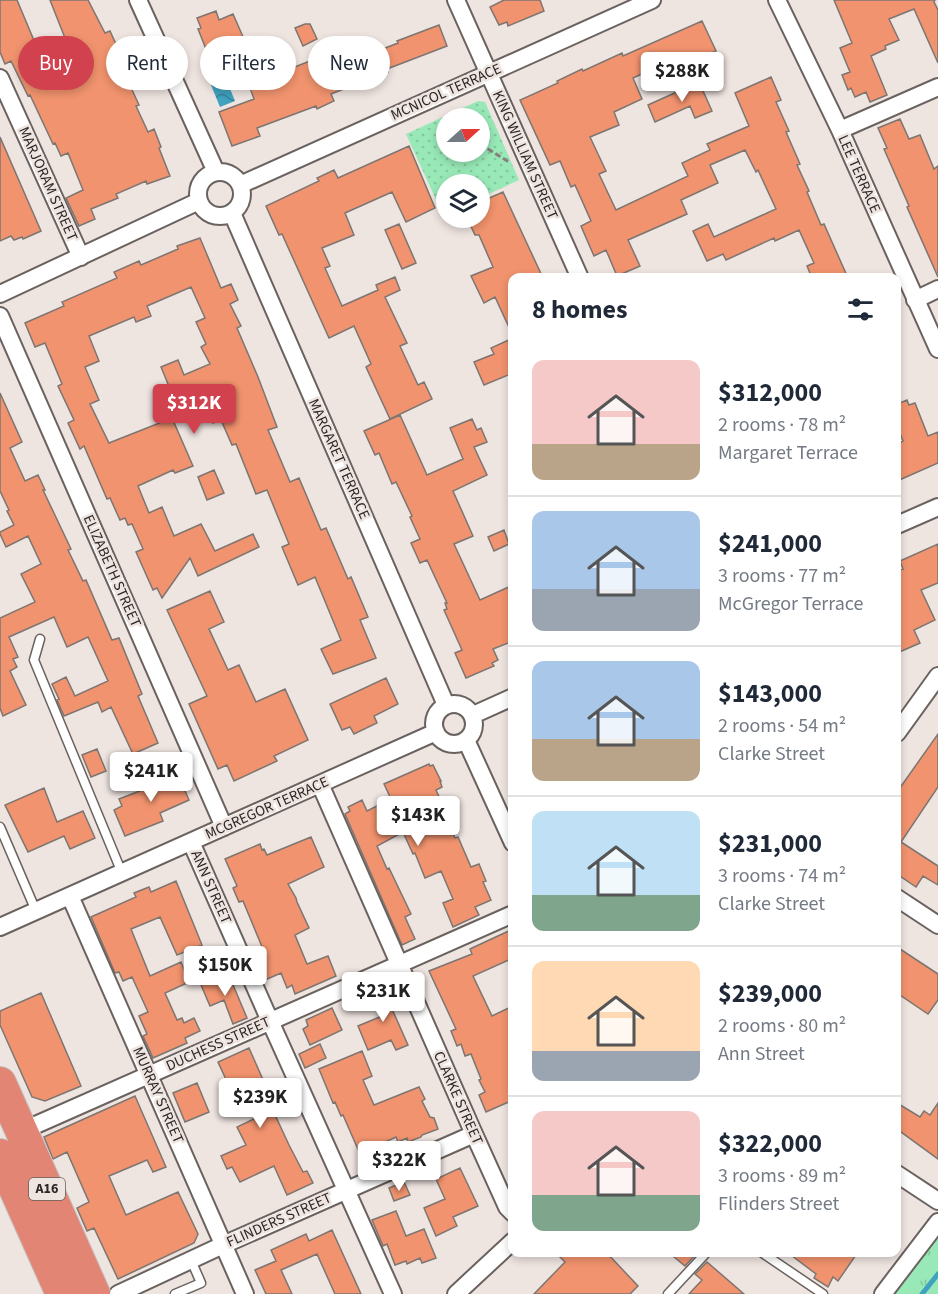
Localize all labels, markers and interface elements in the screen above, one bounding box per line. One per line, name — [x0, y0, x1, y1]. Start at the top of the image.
chip: Buy — [18, 36, 94, 90]
chip: Rent — [106, 36, 188, 90]
chip: Filters — [200, 36, 296, 90]
chip: New — [308, 36, 390, 90]
pin: $288K — [640, 52, 724, 103]
text: $288K — [655, 57, 709, 85]
street label: MCNICOL TERRACE — [387, 58, 505, 126]
street label: KING WILLIAM STREET — [487, 87, 563, 223]
north arrow — [436, 108, 490, 162]
map controls — [436, 108, 490, 228]
street label: MARJORAM STREET — [13, 123, 83, 245]
street label: LEE TERRACE — [832, 132, 886, 217]
button: layers — [436, 174, 490, 228]
text: 8 homes — [532, 291, 627, 328]
icon: filters — [844, 293, 877, 326]
text: $312,000 — [718, 374, 822, 411]
pin: $312K — [152, 384, 236, 435]
icon: home — [580, 384, 652, 456]
text: $312K — [167, 389, 221, 417]
street label: MARGARET TERRACE — [303, 395, 375, 523]
text: 2 rooms · 78 m² — [718, 411, 846, 439]
text: Margaret Terrace — [718, 439, 858, 467]
street label: ELIZABETH STREET — [78, 511, 146, 631]
text: $241,000 — [718, 525, 822, 562]
icon: home — [580, 535, 652, 607]
text: 3 rooms · 77 m² — [718, 562, 846, 590]
text: McGregor Terrace — [718, 590, 863, 618]
text: $143,000 — [718, 675, 822, 712]
icon: home — [580, 685, 652, 757]
text: 2 rooms · 54 m² — [718, 712, 846, 740]
text: Clarke Street — [718, 740, 825, 768]
pin: $241K — [109, 752, 193, 803]
text: $241K — [124, 757, 178, 785]
street label: MCGREGOR TERRACE — [202, 771, 332, 845]
pin: $143K — [376, 796, 460, 847]
text: $143K — [391, 801, 445, 829]
text: $231,000 — [718, 825, 822, 862]
icon: home — [580, 835, 652, 907]
street label: ANN STREET — [185, 847, 237, 927]
text: 3 rooms · 74 m² — [718, 862, 846, 890]
text: Clarke Street — [718, 890, 825, 918]
pin: $150K — [183, 946, 267, 997]
text: $150K — [198, 951, 252, 979]
pin: $231K — [341, 972, 425, 1023]
text: $239,000 — [718, 975, 822, 1012]
text: $231K — [356, 977, 410, 1005]
icon: home — [580, 985, 652, 1057]
street label: DUCHESS STREET — [163, 1012, 273, 1076]
text: 2 rooms · 80 m² — [718, 1012, 846, 1040]
text: Ann Street — [718, 1040, 805, 1068]
street label: MURRAY STREET — [127, 1043, 189, 1147]
street label: CLARKE STREET — [428, 1048, 488, 1148]
pin: $239K — [218, 1078, 302, 1129]
text: $239K — [233, 1083, 287, 1111]
text: $322,000 — [718, 1125, 822, 1162]
icon: home — [580, 1135, 652, 1207]
pin: $322K — [357, 1141, 441, 1192]
text: $322K — [372, 1146, 426, 1174]
text: 3 rooms · 89 m² — [718, 1162, 846, 1190]
road number: A16 — [29, 1178, 65, 1200]
street label: FLINDERS STREET — [223, 1187, 335, 1253]
text: Flinders Street — [718, 1190, 839, 1218]

